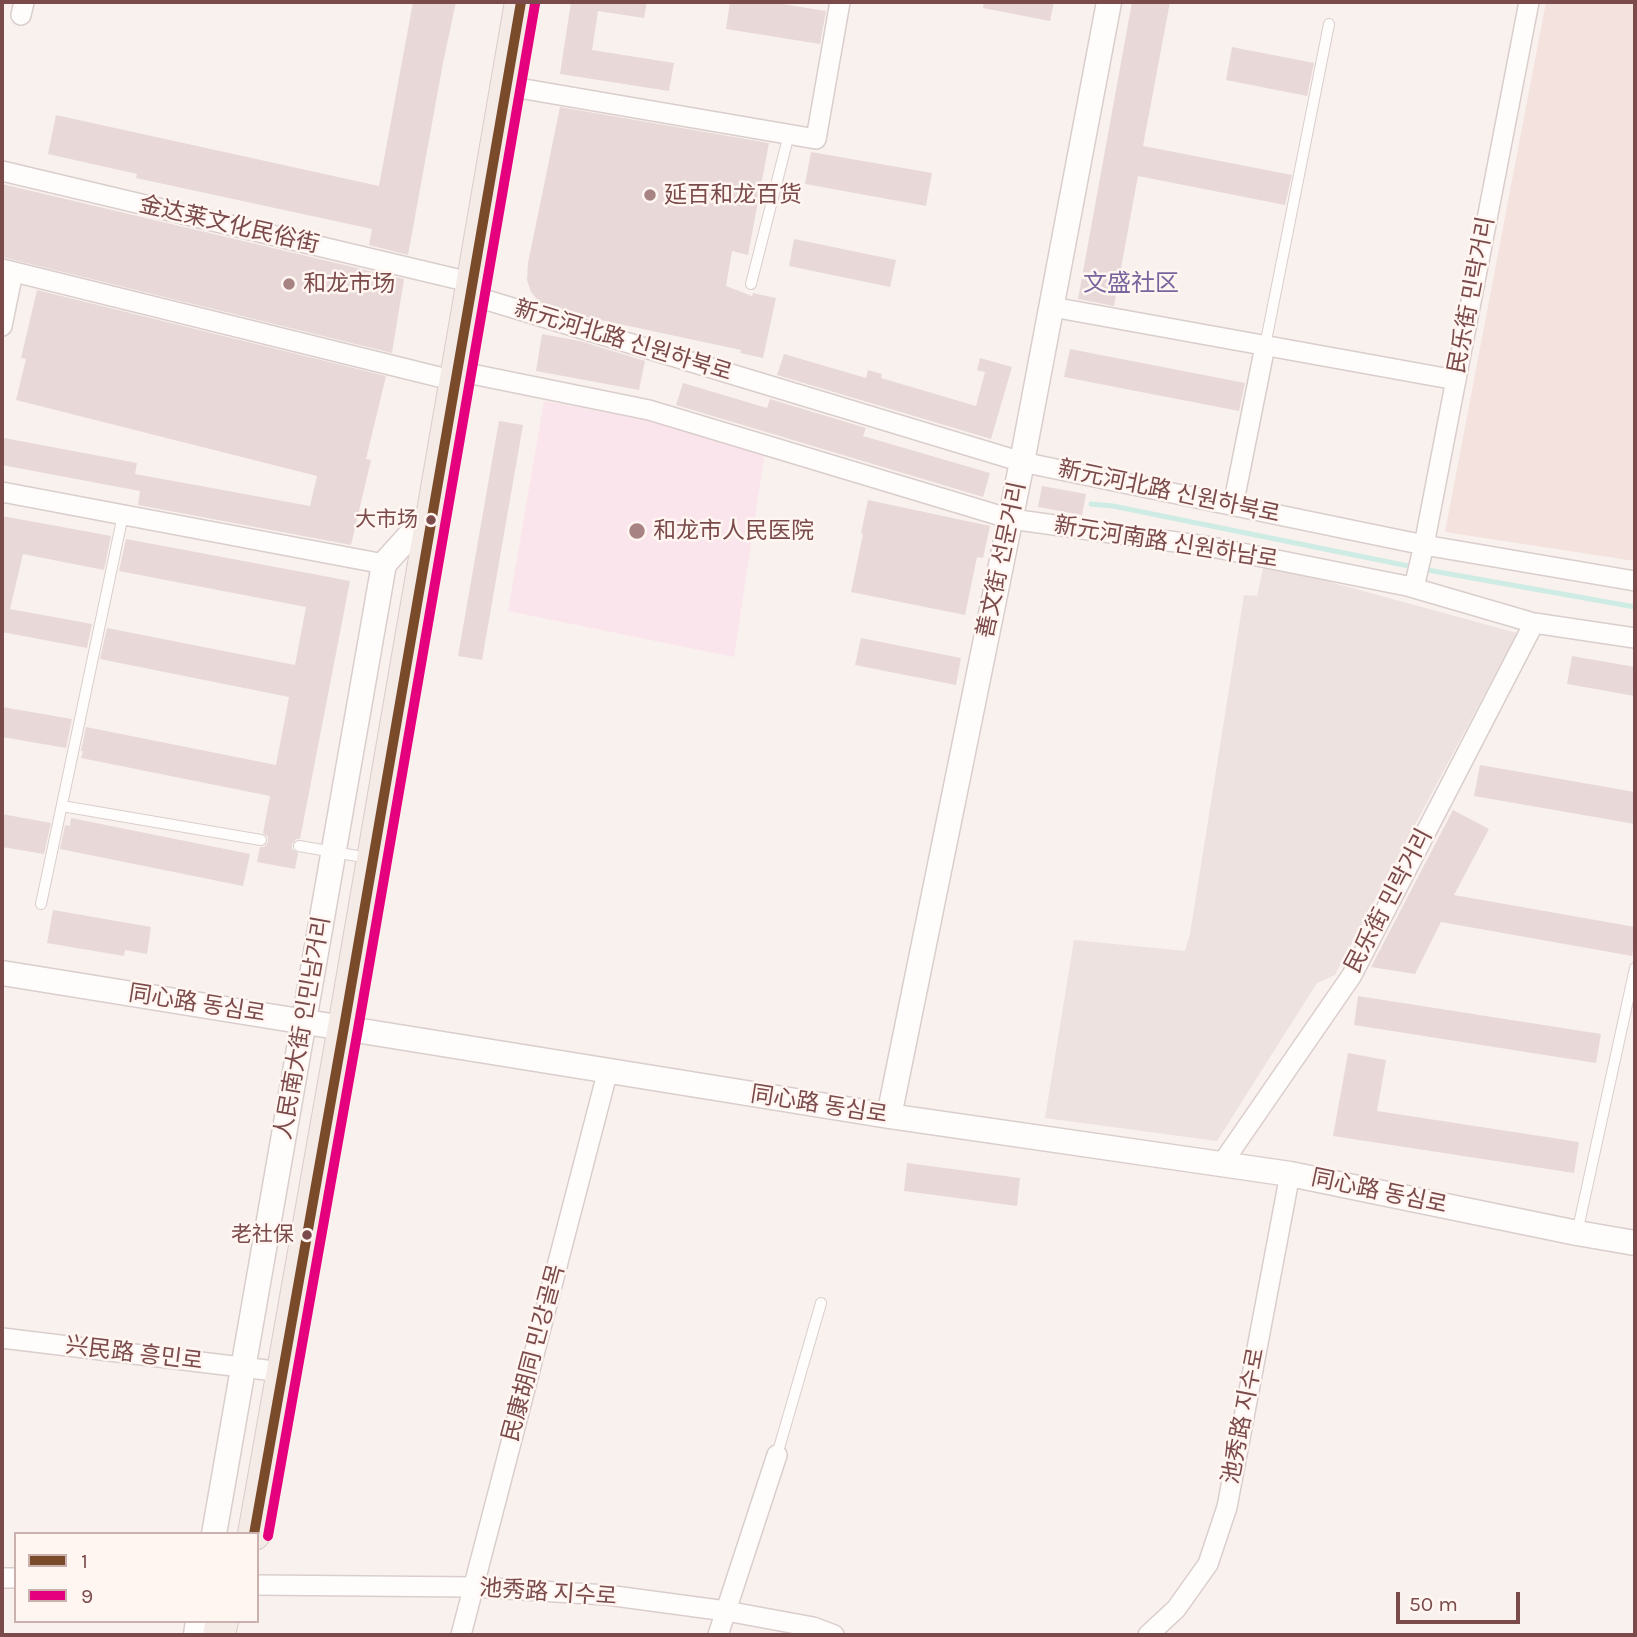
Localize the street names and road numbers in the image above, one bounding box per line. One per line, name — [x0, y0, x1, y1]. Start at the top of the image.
street label: 金达莱文化民俗街 — [136, 191, 322, 259]
street label: 民乐街 민락거리 — [1443, 214, 1501, 376]
street label: 新元河北路 신원하북로 — [511, 295, 735, 387]
street label: 新元河北路 신원하북로 — [1055, 455, 1283, 529]
street label: 善文街 선문거리 — [972, 479, 1032, 641]
street label: 新元河南路 신원하남로 — [1052, 512, 1280, 574]
street label: 民乐街 민락거리 — [1339, 824, 1439, 978]
street label: 人民南大街 인민남거리 — [270, 914, 336, 1142]
street label: 同心路 동심로 — [127, 980, 267, 1028]
street label: 同心路 동심로 — [749, 1081, 889, 1129]
street label: 同心路 동심로 — [1309, 1164, 1449, 1220]
street label: 民康胡同 민강골목 — [497, 1261, 571, 1445]
street label: 兴民路 흥민로 — [64, 1332, 204, 1376]
street label: 池秀路 지수로 — [1217, 1346, 1271, 1486]
street label: 池秀路 지수로 — [478, 1574, 618, 1612]

